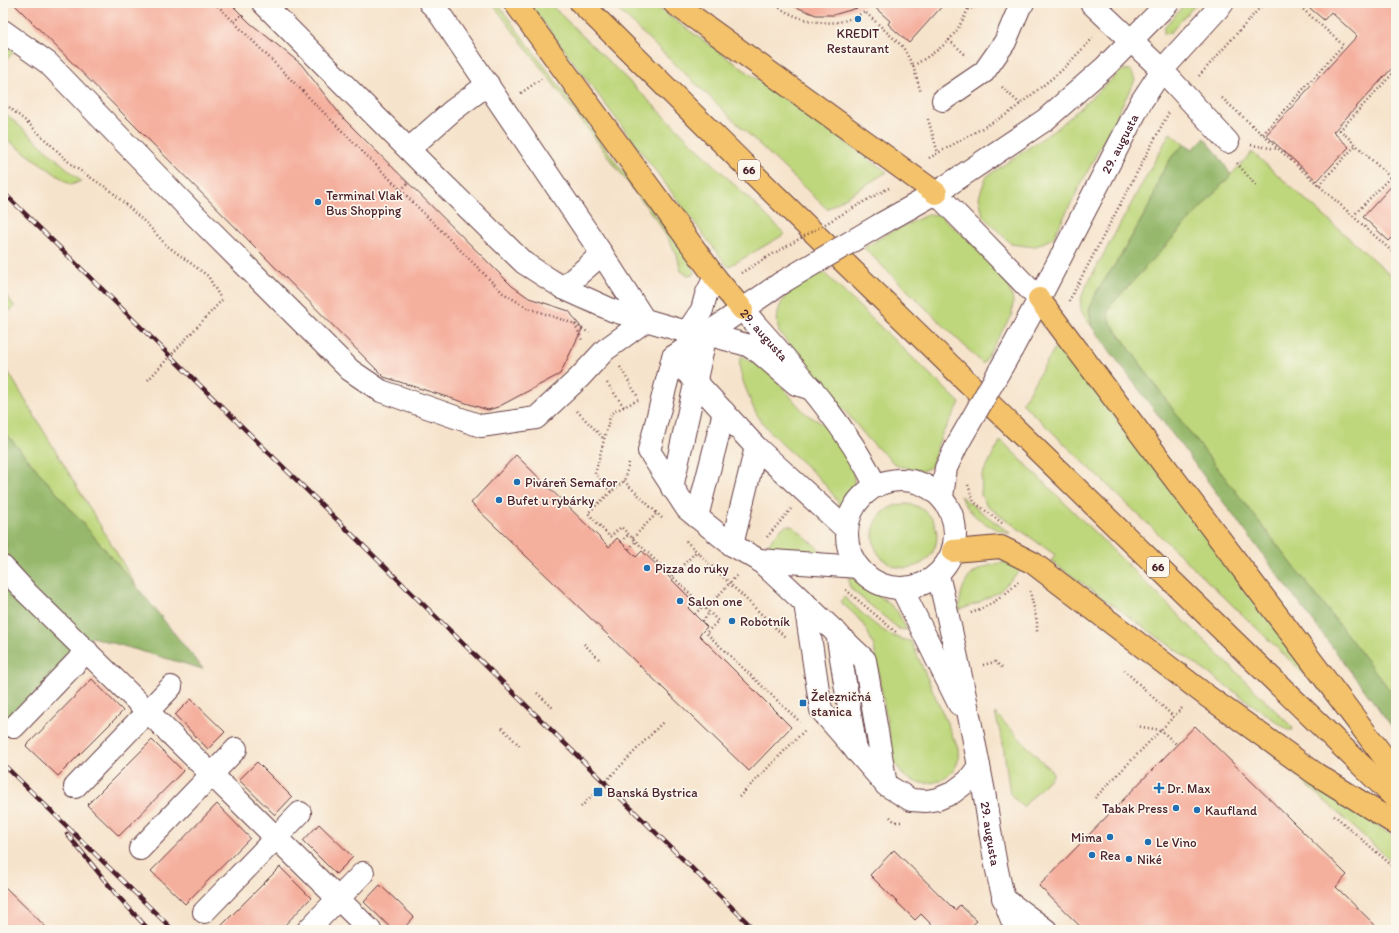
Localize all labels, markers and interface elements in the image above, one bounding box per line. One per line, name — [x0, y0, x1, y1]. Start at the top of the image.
marker: KREDIT Restaurant — [853, 14, 863, 24]
place label: KREDIT Restaurant — [827, 26, 889, 56]
street label: 29. augusta — [1098, 111, 1141, 176]
road number: 66 — [738, 160, 760, 180]
place label: Terminal Vlak Bus Shopping — [326, 188, 403, 218]
marker: Terminal Vlak Bus Shopping — [313, 197, 323, 207]
street label: 29. augusta — [737, 305, 792, 364]
place label: Piváreň Semafor — [525, 475, 618, 490]
marker: Piváreň Semafor — [512, 477, 522, 487]
place label: Bufet u rybárky — [507, 493, 594, 508]
marker: Bufet u rybárky — [494, 495, 504, 505]
road number: 66 — [1147, 557, 1169, 577]
place label: Pizza do ruky — [655, 561, 729, 576]
marker: Pizza do ruky — [642, 563, 652, 573]
place label: Salon one — [688, 594, 742, 609]
marker: Salon one — [675, 596, 685, 606]
place label: Robotník — [740, 614, 790, 629]
marker: Robotník — [727, 616, 737, 626]
place label: Železničná stanica — [811, 689, 871, 719]
marker: Železničná stanica — [798, 698, 808, 708]
place label: Dr. Max — [1167, 781, 1210, 796]
marker: Dr. Max — [1154, 783, 1164, 793]
place label: Banská Bystrica — [607, 785, 698, 800]
marker: Banská Bystrica — [592, 786, 604, 798]
street label: 29. augusta — [978, 800, 1004, 867]
place label: Tabak Press — [1102, 801, 1168, 816]
marker: Tabak Press — [1171, 803, 1181, 813]
place label: Kaufland — [1205, 803, 1257, 818]
marker: Kaufland — [1192, 805, 1202, 815]
place label: Mima — [1071, 830, 1103, 845]
marker: Mima — [1105, 832, 1115, 842]
place label: Le Vino — [1156, 835, 1197, 850]
marker: Le Vino — [1143, 837, 1153, 847]
place label: Rea — [1100, 848, 1121, 863]
marker: Rea — [1087, 850, 1097, 860]
place label: Niké — [1137, 852, 1162, 867]
marker: Niké — [1124, 854, 1134, 864]

